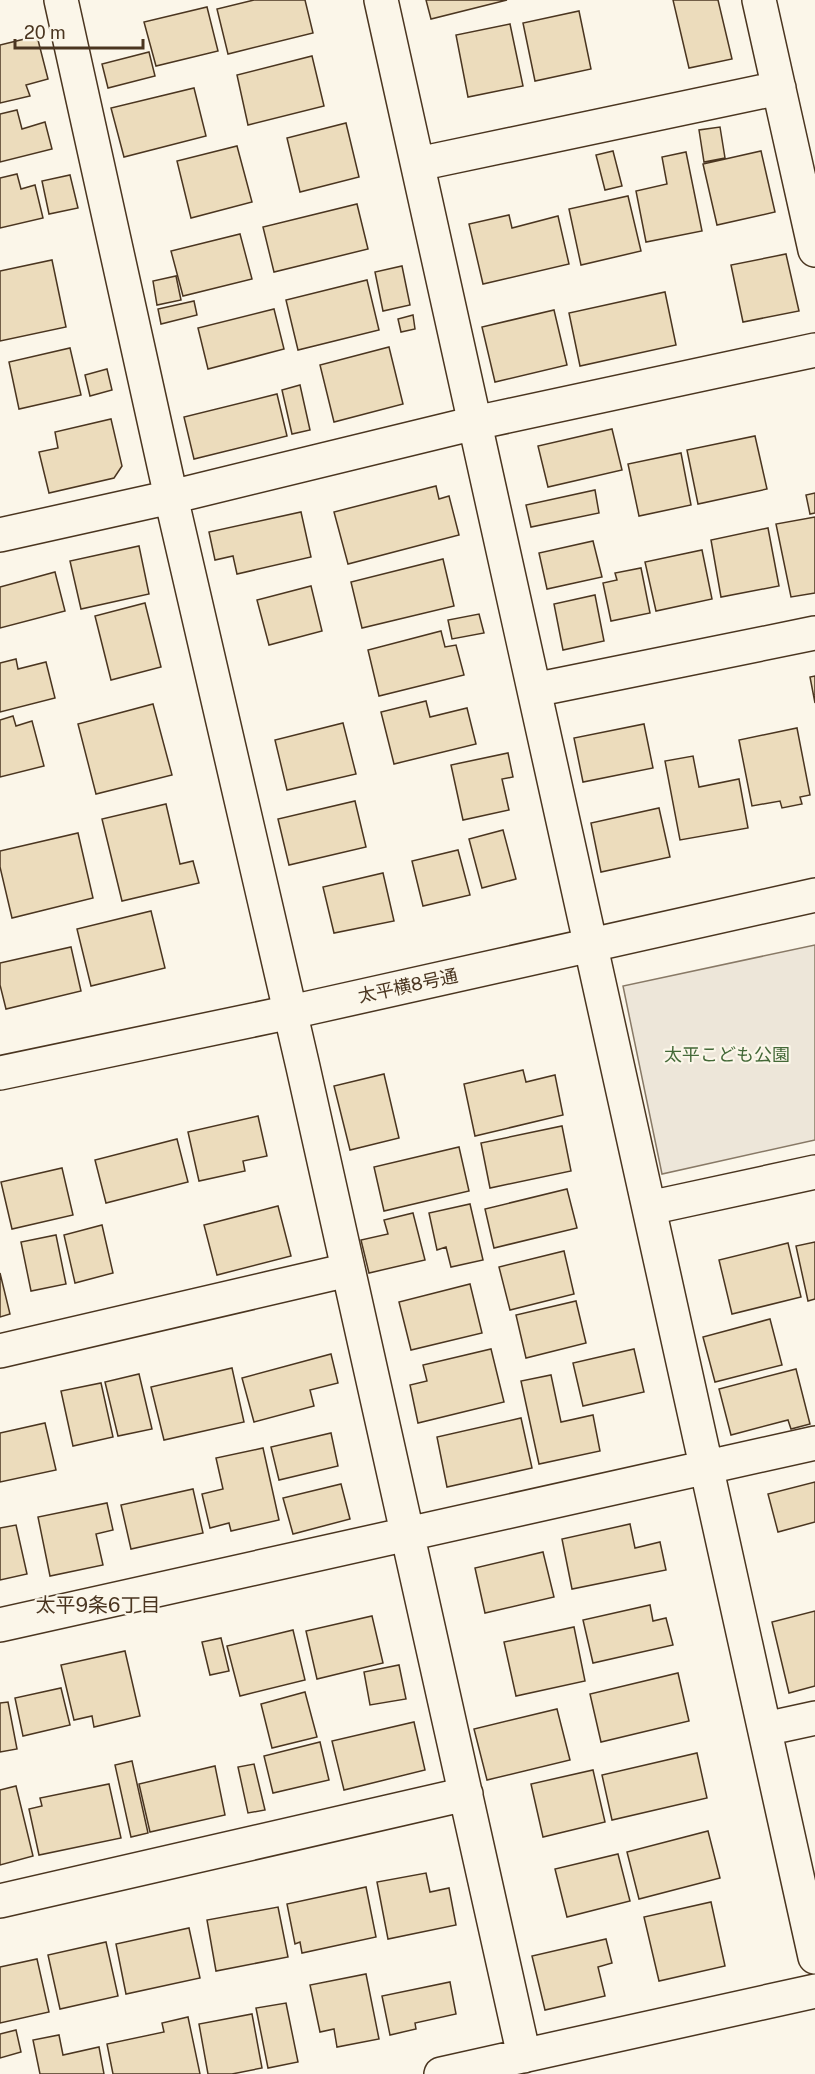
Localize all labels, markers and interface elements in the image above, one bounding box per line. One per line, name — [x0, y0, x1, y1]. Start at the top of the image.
scale bar — [15, 12, 142, 50]
text: 20 m — [24, 22, 66, 43]
street label: 太平横8号通 — [356, 965, 460, 1006]
park label: 太平こども公園 — [664, 1044, 790, 1065]
district label: 太平9条6丁目 — [36, 1593, 160, 1617]

